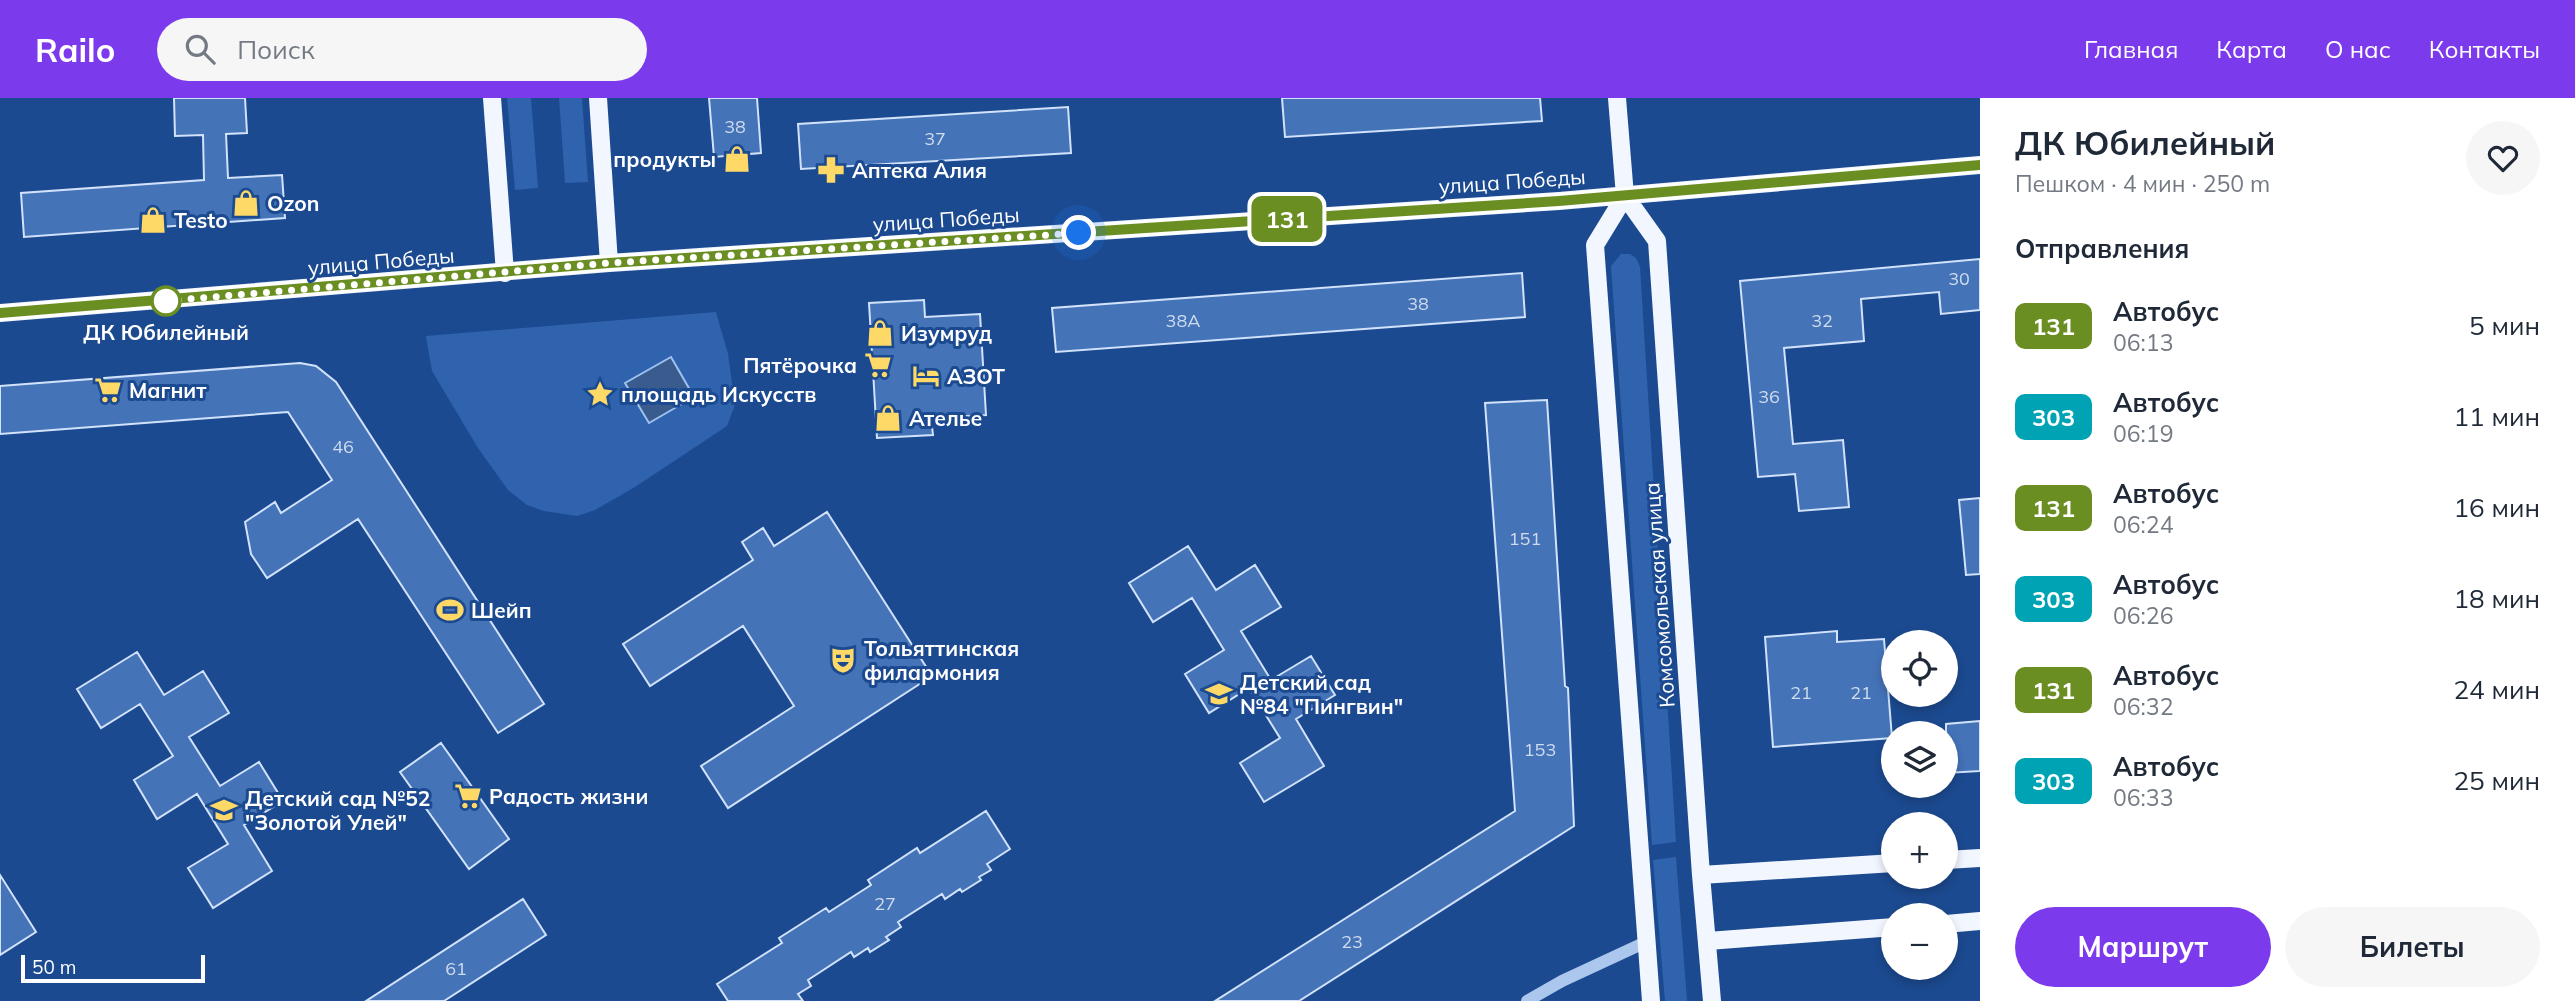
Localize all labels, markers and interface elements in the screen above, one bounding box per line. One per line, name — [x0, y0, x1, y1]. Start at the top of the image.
search box — [157, 18, 647, 81]
text: Railo — [35, 29, 115, 70]
icon: search — [181, 30, 219, 68]
text: Поиск — [237, 33, 315, 66]
text: Главная — [2084, 34, 2178, 64]
text: Карта — [2216, 34, 2287, 64]
text: О нас — [2325, 34, 2391, 64]
text: Контакты — [2429, 34, 2540, 64]
house number: 38 — [724, 115, 746, 138]
button: heart — [2466, 121, 2540, 195]
text: ДК Юбилейный — [2015, 122, 2275, 163]
house number: 37 — [924, 127, 946, 150]
shop icon: продукты — [722, 144, 752, 174]
place label: продукты — [613, 146, 716, 172]
pharmacy icon: Аптека Алия — [816, 155, 846, 185]
place label: Аптека Алия — [852, 157, 987, 183]
street label: улица Победы — [1438, 163, 1586, 199]
text: Пешком · 4 мин · 250 m — [2015, 169, 2270, 198]
shop icon: Ozon — [231, 188, 261, 218]
place label: Ozon — [267, 190, 319, 216]
line badge: 131 — [1247, 196, 1327, 242]
street label: улица Победы — [872, 201, 1020, 237]
text: 131 — [1265, 204, 1309, 234]
shop icon: Testo — [138, 205, 168, 235]
place label: Testo — [174, 207, 228, 233]
your location — [1061, 215, 1096, 250]
text: Отправления — [2015, 232, 2189, 265]
street label: улица Победы — [307, 242, 455, 280]
house number: 30 — [1948, 267, 1970, 290]
marker: ДК Юбилейный — [151, 286, 181, 316]
house number: 38 — [1407, 292, 1429, 315]
text: Автобус — [2113, 295, 2219, 328]
house number: 38А — [1166, 309, 1200, 332]
house number: 32 — [1811, 309, 1833, 332]
text: 5 мин — [2469, 309, 2540, 342]
text: 131 — [2032, 311, 2075, 341]
shop icon: Изумруд — [865, 318, 895, 348]
place label: ДК Юбилейный — [83, 319, 249, 345]
place label: Изумруд — [901, 320, 992, 346]
text: 06:13 — [2113, 328, 2173, 357]
supermarket icon: Пятёрочка — [863, 350, 893, 380]
place label: Пятёрочка — [743, 352, 857, 378]
hotel icon: АЗОТ — [911, 361, 941, 391]
place label: АЗОТ — [947, 363, 1005, 389]
supermarket icon: Магнит — [93, 375, 123, 405]
place label: Магнит — [129, 377, 207, 403]
place icon: площадь Искусств — [585, 379, 615, 409]
place label: площадь Искусств — [621, 381, 816, 407]
house number: 36 — [1758, 385, 1780, 408]
text: Автобус — [2113, 386, 2219, 419]
text: 11 мин — [2453, 400, 2540, 433]
text: 303 — [2032, 402, 2075, 432]
shop icon: Ателье — [873, 403, 903, 433]
place label: Ателье — [909, 405, 982, 431]
text: 06:19 — [2113, 419, 2173, 448]
house number: 46 — [332, 435, 354, 458]
text: Автобус — [2113, 477, 2219, 510]
street label: Комсомольская улица — [1638, 482, 1680, 708]
text: 16 мин — [2453, 491, 2540, 524]
text: 131 — [2032, 493, 2075, 523]
text: 06:24 — [2113, 510, 2173, 539]
house number: 151 — [1509, 527, 1541, 550]
text: Автобус — [2113, 568, 2219, 601]
text: 18 мин — [2453, 582, 2540, 615]
text: 303 — [2032, 584, 2075, 614]
sports icon: Шейп — [435, 595, 465, 625]
place label: Шейп — [471, 597, 532, 623]
text: 06:26 — [2113, 601, 2173, 630]
map controls — [1881, 630, 1958, 980]
button: locate — [1881, 630, 1958, 707]
place label: Тольяттинская филармония — [864, 635, 1019, 685]
theatre icon: Тольяттинская филармония — [828, 645, 858, 675]
text: Автобус — [2113, 659, 2219, 692]
place label: Детский сад №84 "Пингвин" — [1240, 669, 1403, 719]
text: 24 мин — [2453, 673, 2540, 706]
text: 131 — [2032, 675, 2075, 705]
school or university icon: Детский сад №84 "Пингвин" — [1204, 679, 1234, 709]
house number: 21 — [1790, 681, 1812, 704]
house number: 21 — [1850, 681, 1872, 704]
text: 06:32 — [2113, 692, 2173, 721]
button: layers — [1881, 721, 1958, 798]
house number: 153 — [1524, 738, 1556, 761]
text: Автобус — [2113, 750, 2219, 783]
text: 25 мин — [2453, 764, 2540, 797]
text: 303 — [2032, 766, 2075, 796]
supermarket icon: Радость жизни — [453, 781, 483, 811]
place label: Радость жизни — [489, 783, 648, 809]
text: 06:33 — [2113, 783, 2173, 812]
place label: Детский сад №52 "Золотой Улей" — [245, 785, 430, 835]
school or university icon: Детский сад №52 "Золотой Улей" — [209, 795, 239, 825]
button: + — [1881, 812, 1958, 889]
house number: 27 — [874, 892, 896, 915]
button: − — [1881, 903, 1958, 980]
button: Маршрут — [2015, 907, 2271, 987]
button: Билеты — [2285, 907, 2540, 987]
house number: 23 — [1341, 930, 1363, 953]
scale bar — [21, 952, 205, 984]
text: 50 m — [32, 955, 76, 979]
house number: 61 — [445, 957, 467, 980]

